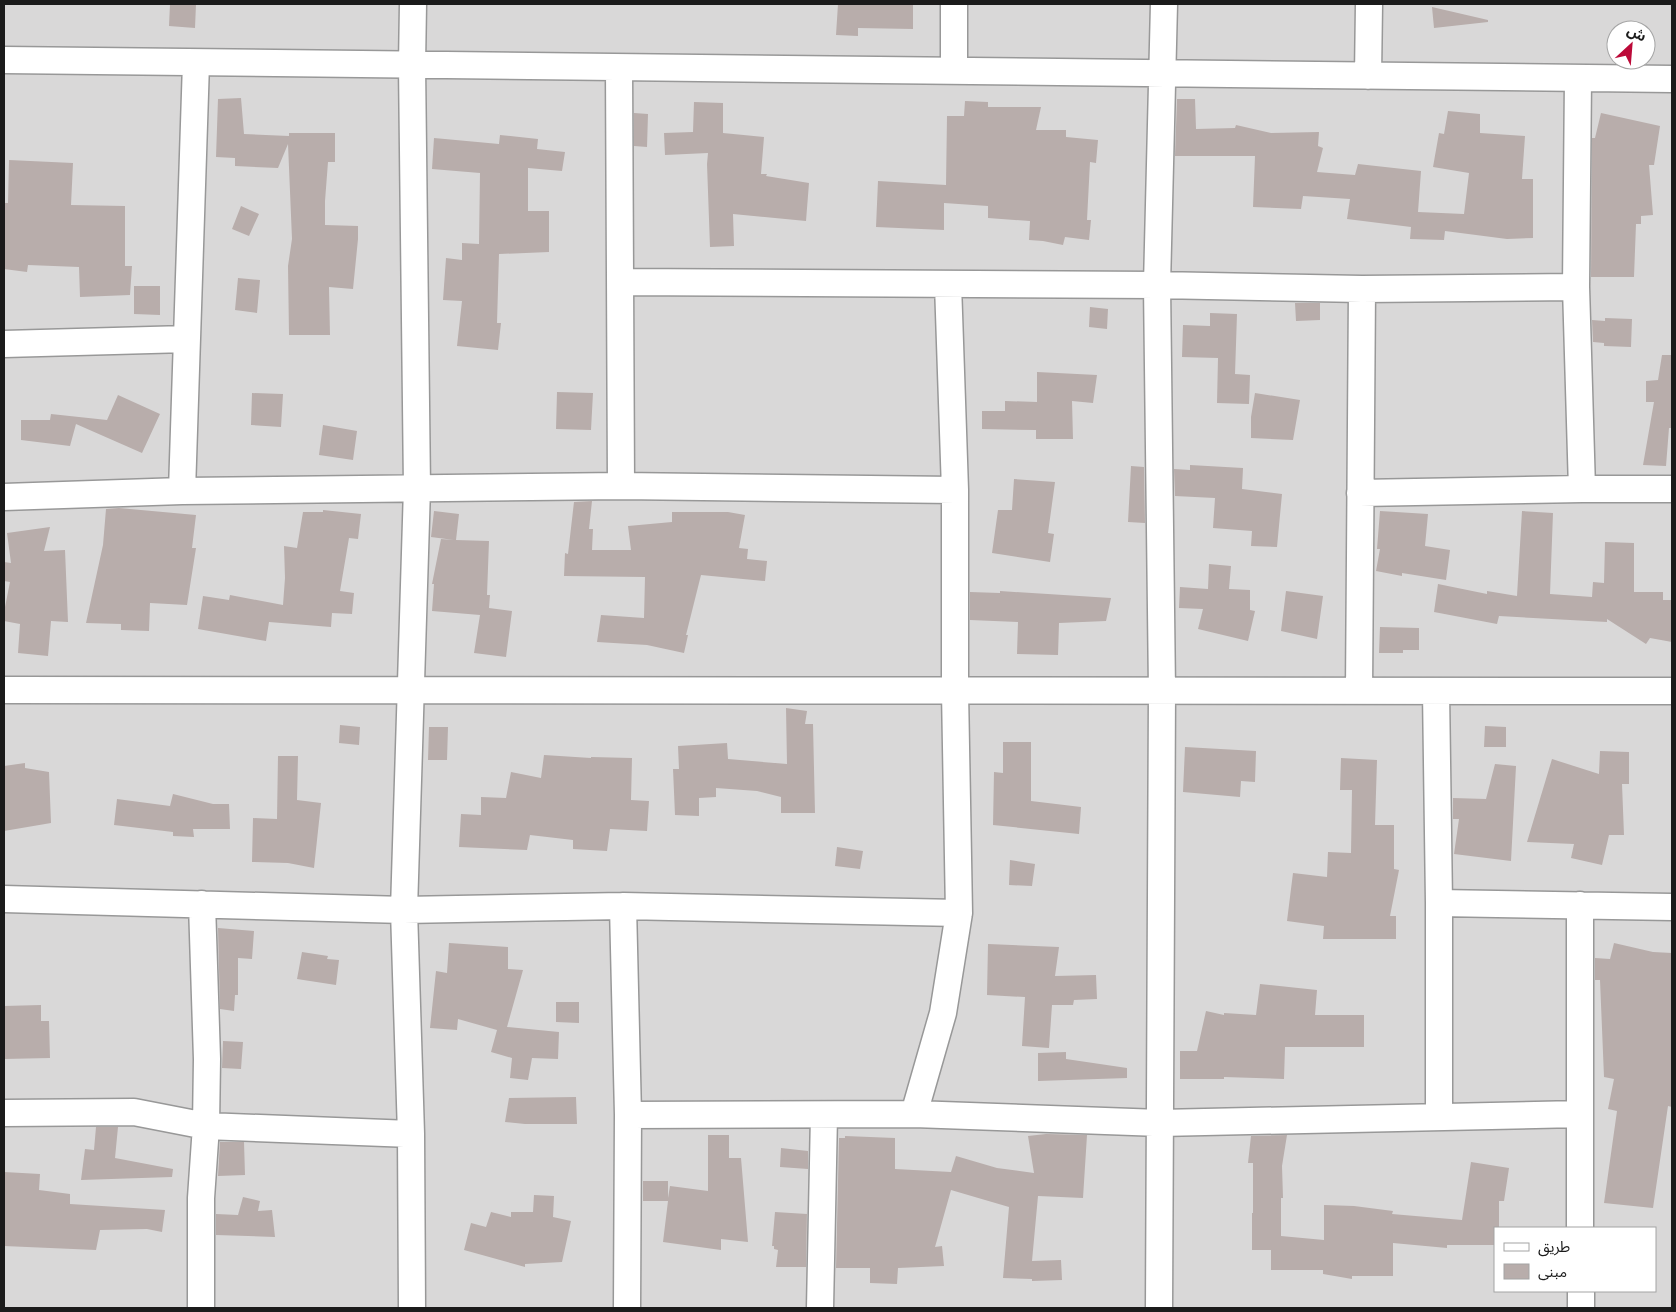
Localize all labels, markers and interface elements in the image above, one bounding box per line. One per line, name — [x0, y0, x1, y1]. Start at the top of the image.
north arrow — [1606, 20, 1656, 70]
text: ش — [1625, 22, 1649, 45]
legend — [1494, 1227, 1656, 1292]
text: طريق — [1538, 1238, 1570, 1257]
text: مبنى — [1538, 1263, 1567, 1281]

